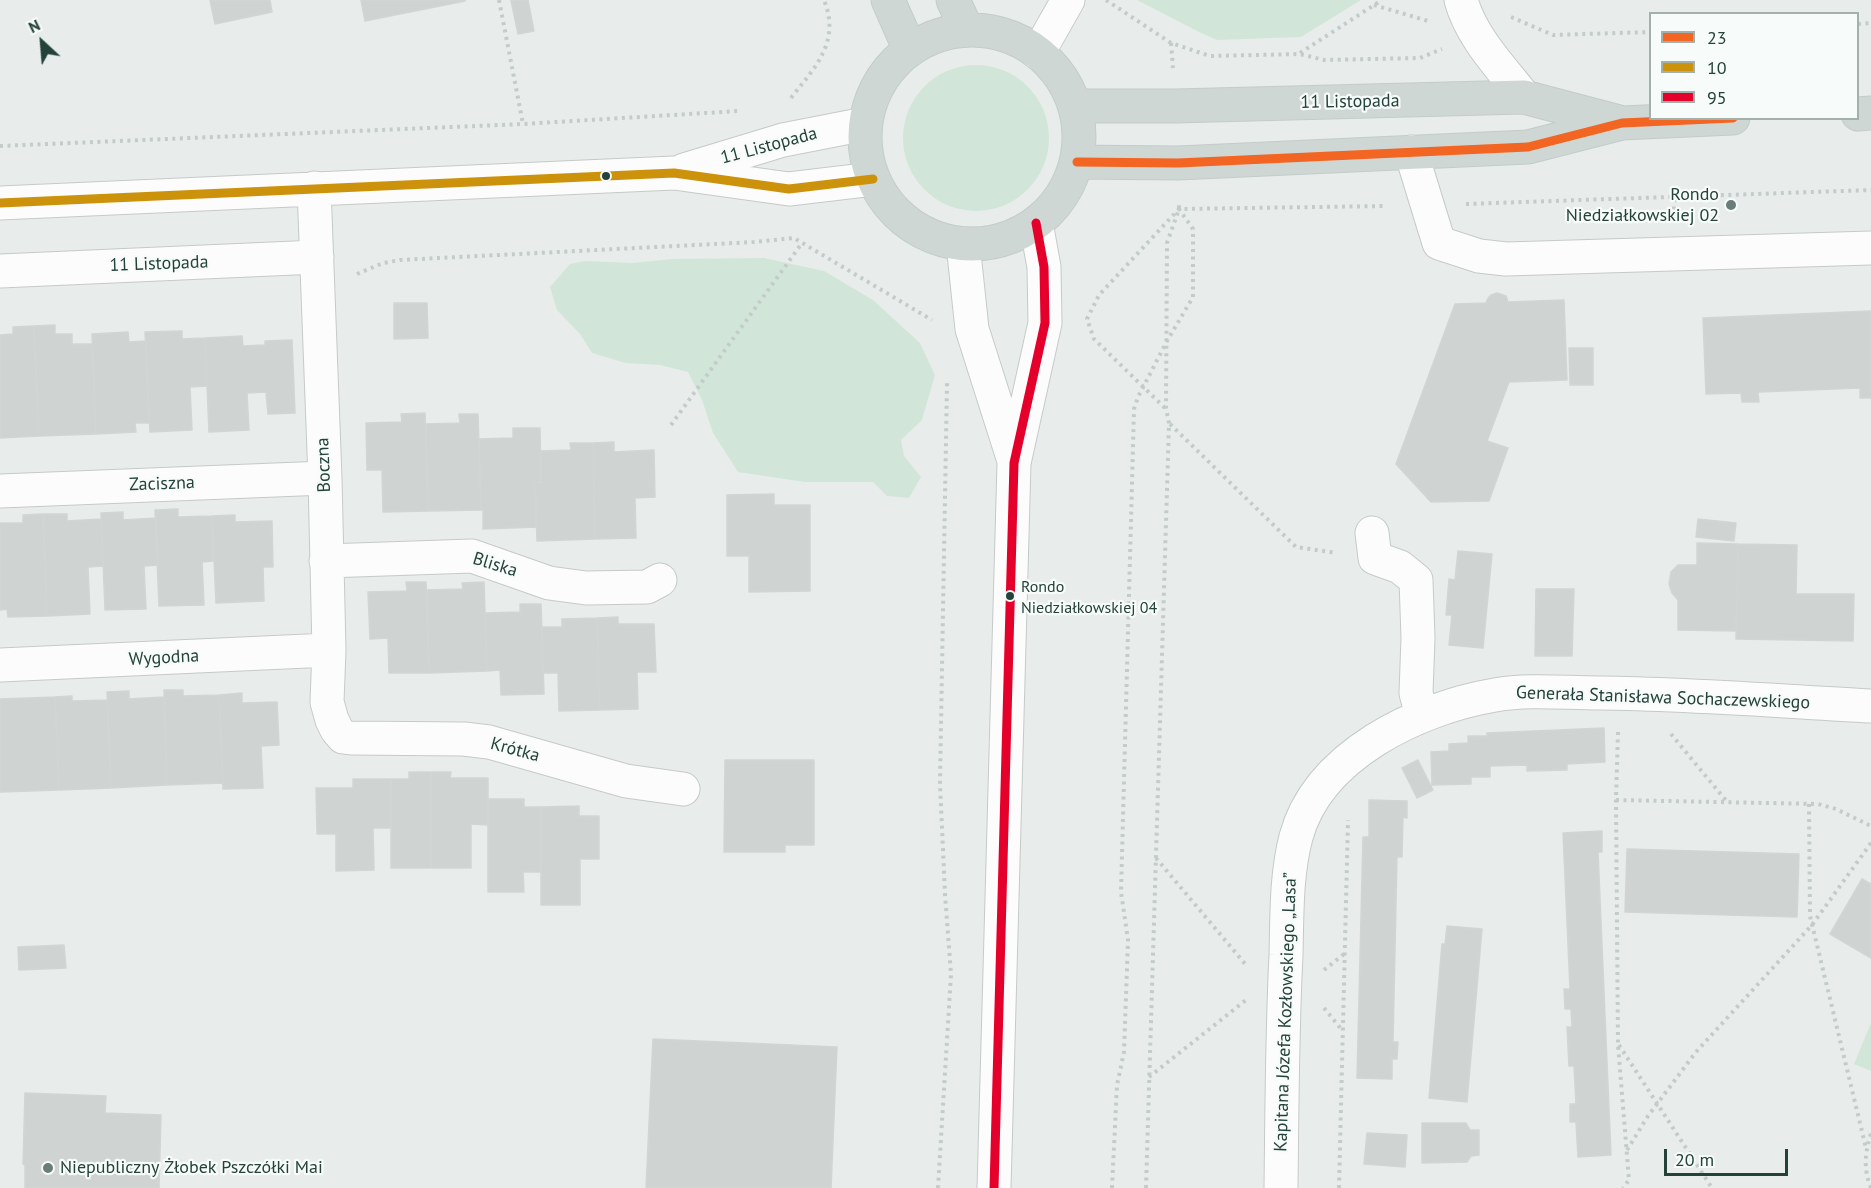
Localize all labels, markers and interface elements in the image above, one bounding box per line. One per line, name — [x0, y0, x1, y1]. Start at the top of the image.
north arrow — [12, 12, 72, 72]
legend — [1649, 12, 1859, 120]
text: N — [25, 15, 43, 37]
text: 23 — [1707, 26, 1727, 49]
text: 10 — [1707, 56, 1727, 79]
text: 95 — [1707, 86, 1727, 109]
street label: 11 Listopada — [1300, 90, 1400, 114]
street label: 11 Listopada — [718, 123, 820, 169]
unlabelled marker — [600, 170, 612, 182]
place label: Rondo Niedziałkowskiej 02 — [1566, 184, 1719, 226]
marker: Rondo Niedziałkowskiej 02 — [1724, 198, 1738, 212]
street label: 11 Listopada — [109, 251, 209, 277]
street label: Boczna — [312, 437, 336, 493]
street label: Zaciszna — [129, 472, 195, 496]
street label: Bliska — [470, 548, 520, 582]
place label: Rondo Niedziałkowskiej 04 — [1021, 577, 1157, 615]
marker: Rondo Niedziałkowskiej 04 — [1004, 590, 1016, 602]
street label: Wygodna — [128, 645, 200, 671]
street label: Generała Stanisława Sochaczewskiego — [1516, 682, 1810, 714]
street label: Krótka — [488, 733, 542, 767]
street label: Kapitana Józefa Kozłowskiego „Lasa” — [1270, 872, 1302, 1152]
scale bar — [1667, 1137, 1792, 1175]
text: 20 m — [1675, 1148, 1714, 1171]
place label: Niepubliczny Żłobek Pszczółki Mai — [60, 1157, 323, 1179]
marker: Niepubliczny Żłobek Pszczółki Mai — [41, 1161, 55, 1175]

